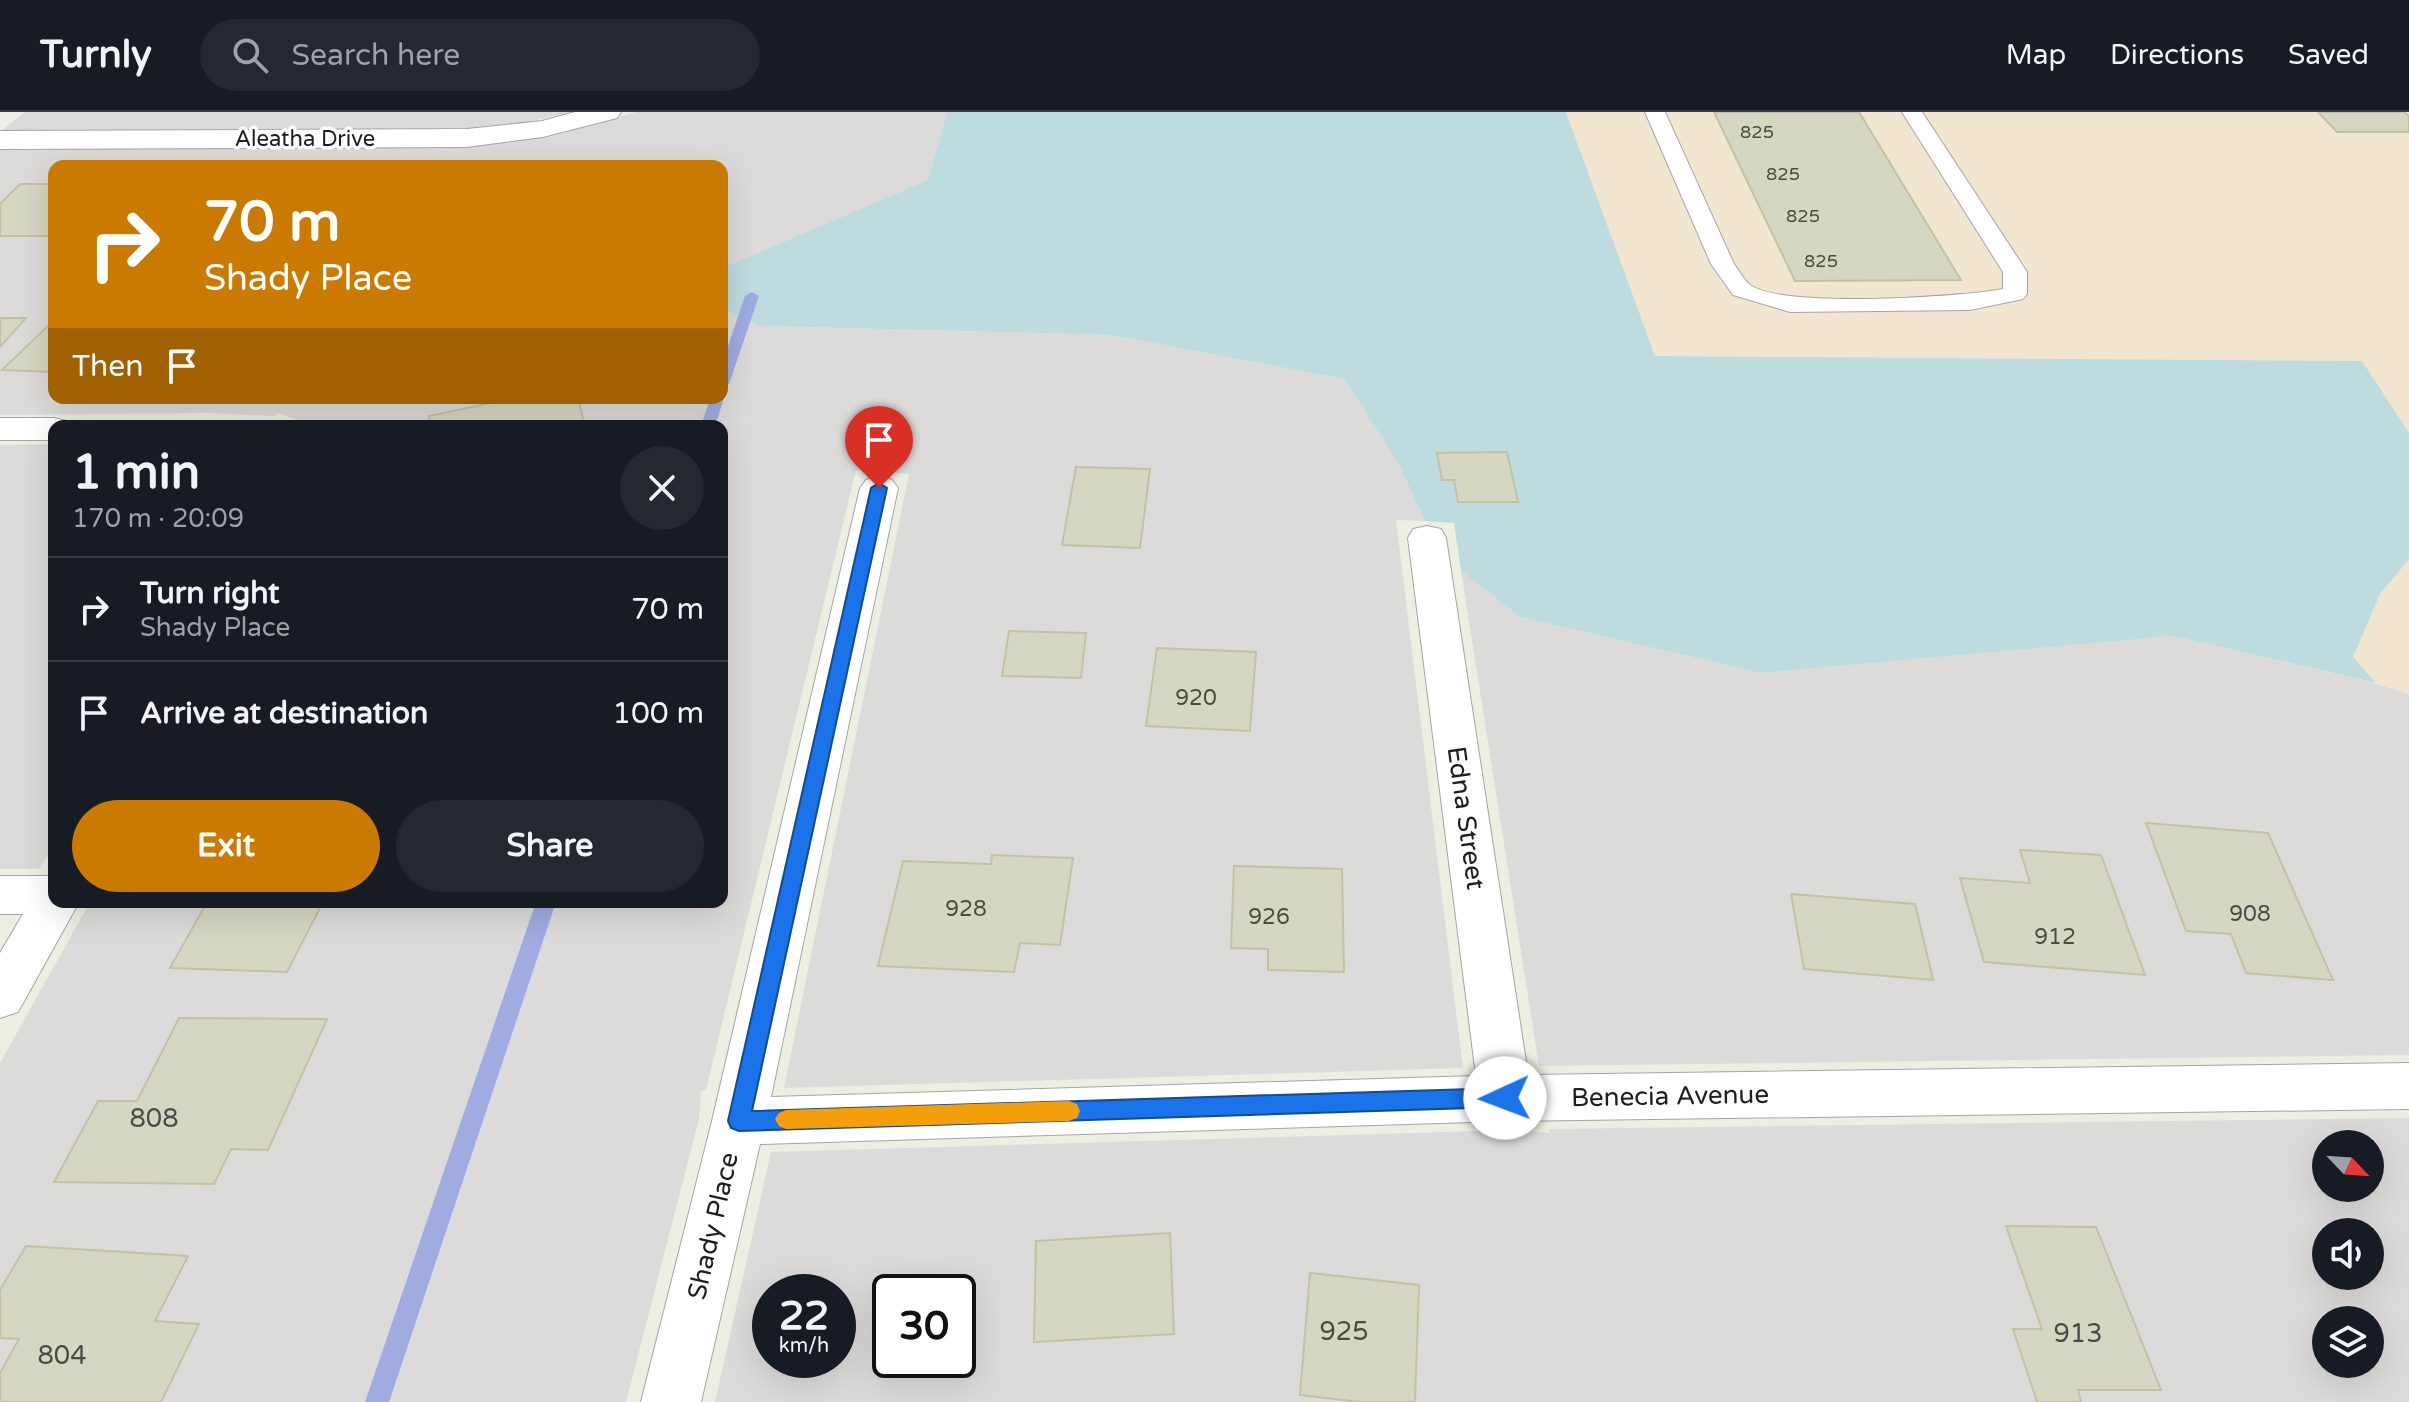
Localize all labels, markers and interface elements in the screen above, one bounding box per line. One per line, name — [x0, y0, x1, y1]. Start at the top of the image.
search box — [200, 19, 760, 91]
text: Turnly — [40, 32, 152, 78]
icon: search — [228, 33, 272, 77]
text: Search here — [292, 37, 460, 74]
text: Map — [2006, 38, 2066, 72]
text: Directions — [2110, 38, 2244, 72]
text: Saved — [2288, 38, 2369, 72]
house number: 825 — [1740, 121, 1774, 143]
street label: Aleatha Drive — [235, 126, 375, 152]
house number: 825 — [1766, 163, 1800, 185]
text: 70 m — [204, 189, 340, 256]
icon: right — [72, 192, 176, 296]
house number: 825 — [1786, 205, 1820, 227]
house number: 825 — [1804, 250, 1838, 272]
text: Shady Place — [204, 257, 412, 300]
icon: arrive — [160, 344, 204, 388]
text: Then — [72, 348, 144, 385]
pin — [845, 406, 913, 488]
icon: arrive — [857, 418, 901, 462]
text: 1 min — [72, 444, 200, 502]
button: close — [620, 446, 704, 530]
text: 170 m · 20:09 — [72, 503, 244, 534]
text: Turn right — [140, 575, 280, 612]
icon: right — [72, 587, 116, 631]
text: 70 m — [631, 591, 704, 628]
text: Shady Place — [140, 612, 290, 643]
house number: 920 — [1175, 685, 1217, 711]
icon: arrive — [72, 691, 116, 735]
text: Arrive at destination — [140, 695, 428, 732]
text: 100 m — [612, 695, 704, 732]
street label: Edna Street — [1441, 744, 1491, 892]
button: Exit — [72, 800, 380, 892]
button: Share — [396, 800, 704, 892]
house number: 928 — [945, 896, 987, 922]
house number: 908 — [2229, 901, 2271, 927]
house number: 926 — [1248, 904, 1290, 930]
house number: 912 — [2034, 924, 2076, 950]
position arrow — [1463, 1056, 1547, 1140]
street label: Benecia Avenue — [1571, 1079, 1769, 1113]
house number: 808 — [130, 1103, 178, 1134]
north arrow — [2312, 1130, 2384, 1202]
map controls — [2312, 1130, 2384, 1378]
street label: Shady Place — [681, 1149, 745, 1303]
button: sound — [2312, 1218, 2384, 1290]
speed limit sign: 30 — [872, 1274, 976, 1378]
text: 22 — [779, 1292, 829, 1340]
button: layers — [2312, 1306, 2384, 1378]
house number: 925 — [1320, 1316, 1368, 1347]
house number: 913 — [2054, 1318, 2102, 1349]
text: km/h — [779, 1334, 829, 1358]
house number: 804 — [38, 1340, 86, 1371]

